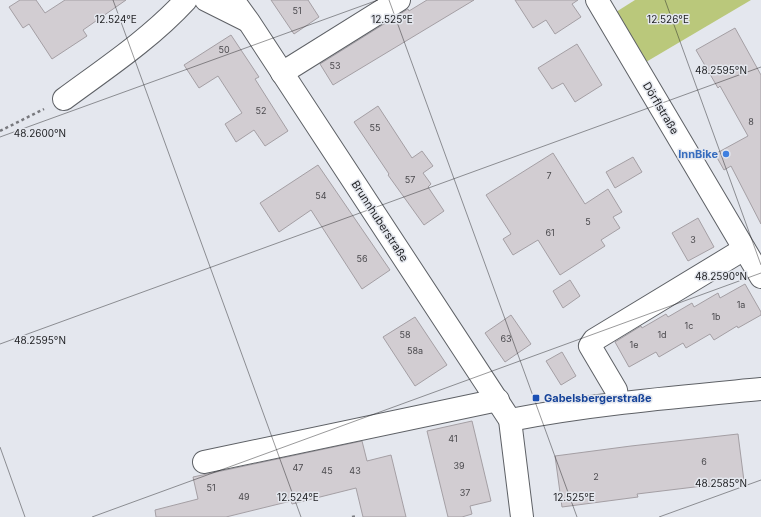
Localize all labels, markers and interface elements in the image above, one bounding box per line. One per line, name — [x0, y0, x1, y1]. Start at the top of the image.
house number: 51 — [292, 5, 302, 16]
text: 12.524°E — [95, 13, 137, 25]
text: 12.525°E — [371, 13, 413, 25]
text: 12.526°E — [647, 13, 689, 25]
house number: 50 — [218, 44, 230, 55]
house number: 53 — [329, 60, 341, 71]
text: 48.2595°N — [695, 64, 747, 76]
street label: Dörflstraße — [640, 79, 682, 137]
house number: 52 — [256, 105, 266, 116]
house number: 8 — [748, 116, 754, 127]
house number: 55 — [370, 122, 380, 133]
text: 48.2600°N — [14, 127, 66, 139]
place label: InnBike — [678, 147, 718, 161]
marker: InnBike — [721, 149, 731, 159]
house number: 7 — [546, 170, 552, 181]
house number: 57 — [405, 174, 415, 185]
street label: Brunnhuberstraße — [349, 178, 411, 264]
house number: 54 — [315, 190, 327, 201]
house number: 5 — [585, 216, 591, 227]
house number: 61 — [545, 227, 555, 238]
house number: 3 — [690, 234, 696, 245]
house number: 56 — [356, 253, 368, 264]
text: 48.2590°N — [695, 270, 747, 282]
house number: 1a — [737, 299, 745, 310]
house number: 1b — [711, 311, 721, 322]
house number: 1c — [685, 320, 693, 331]
house number: 58 — [399, 329, 411, 340]
house number: 1d — [657, 329, 667, 340]
house number: 63 — [500, 333, 512, 344]
text: 48.2595°N — [14, 334, 66, 346]
house number: 1e — [630, 339, 638, 350]
house number: 58a — [407, 345, 423, 356]
place label: Gabelsbergerstraße — [544, 391, 652, 405]
marker: Gabelsbergerstraße — [531, 393, 541, 403]
house number: 41 — [448, 433, 458, 444]
house number: 6 — [701, 456, 707, 467]
house number: 39 — [453, 460, 465, 471]
house number: 47 — [293, 462, 303, 473]
house number: 45 — [321, 465, 333, 476]
house number: 43 — [349, 465, 361, 476]
house number: 2 — [593, 471, 599, 482]
text: 48.2585°N — [695, 477, 747, 489]
house number: 51 — [206, 482, 216, 493]
house number: 37 — [460, 487, 470, 498]
house number: 49 — [238, 491, 250, 502]
text: 12.524°E — [277, 491, 319, 503]
text: 12.525°E — [553, 491, 595, 503]

